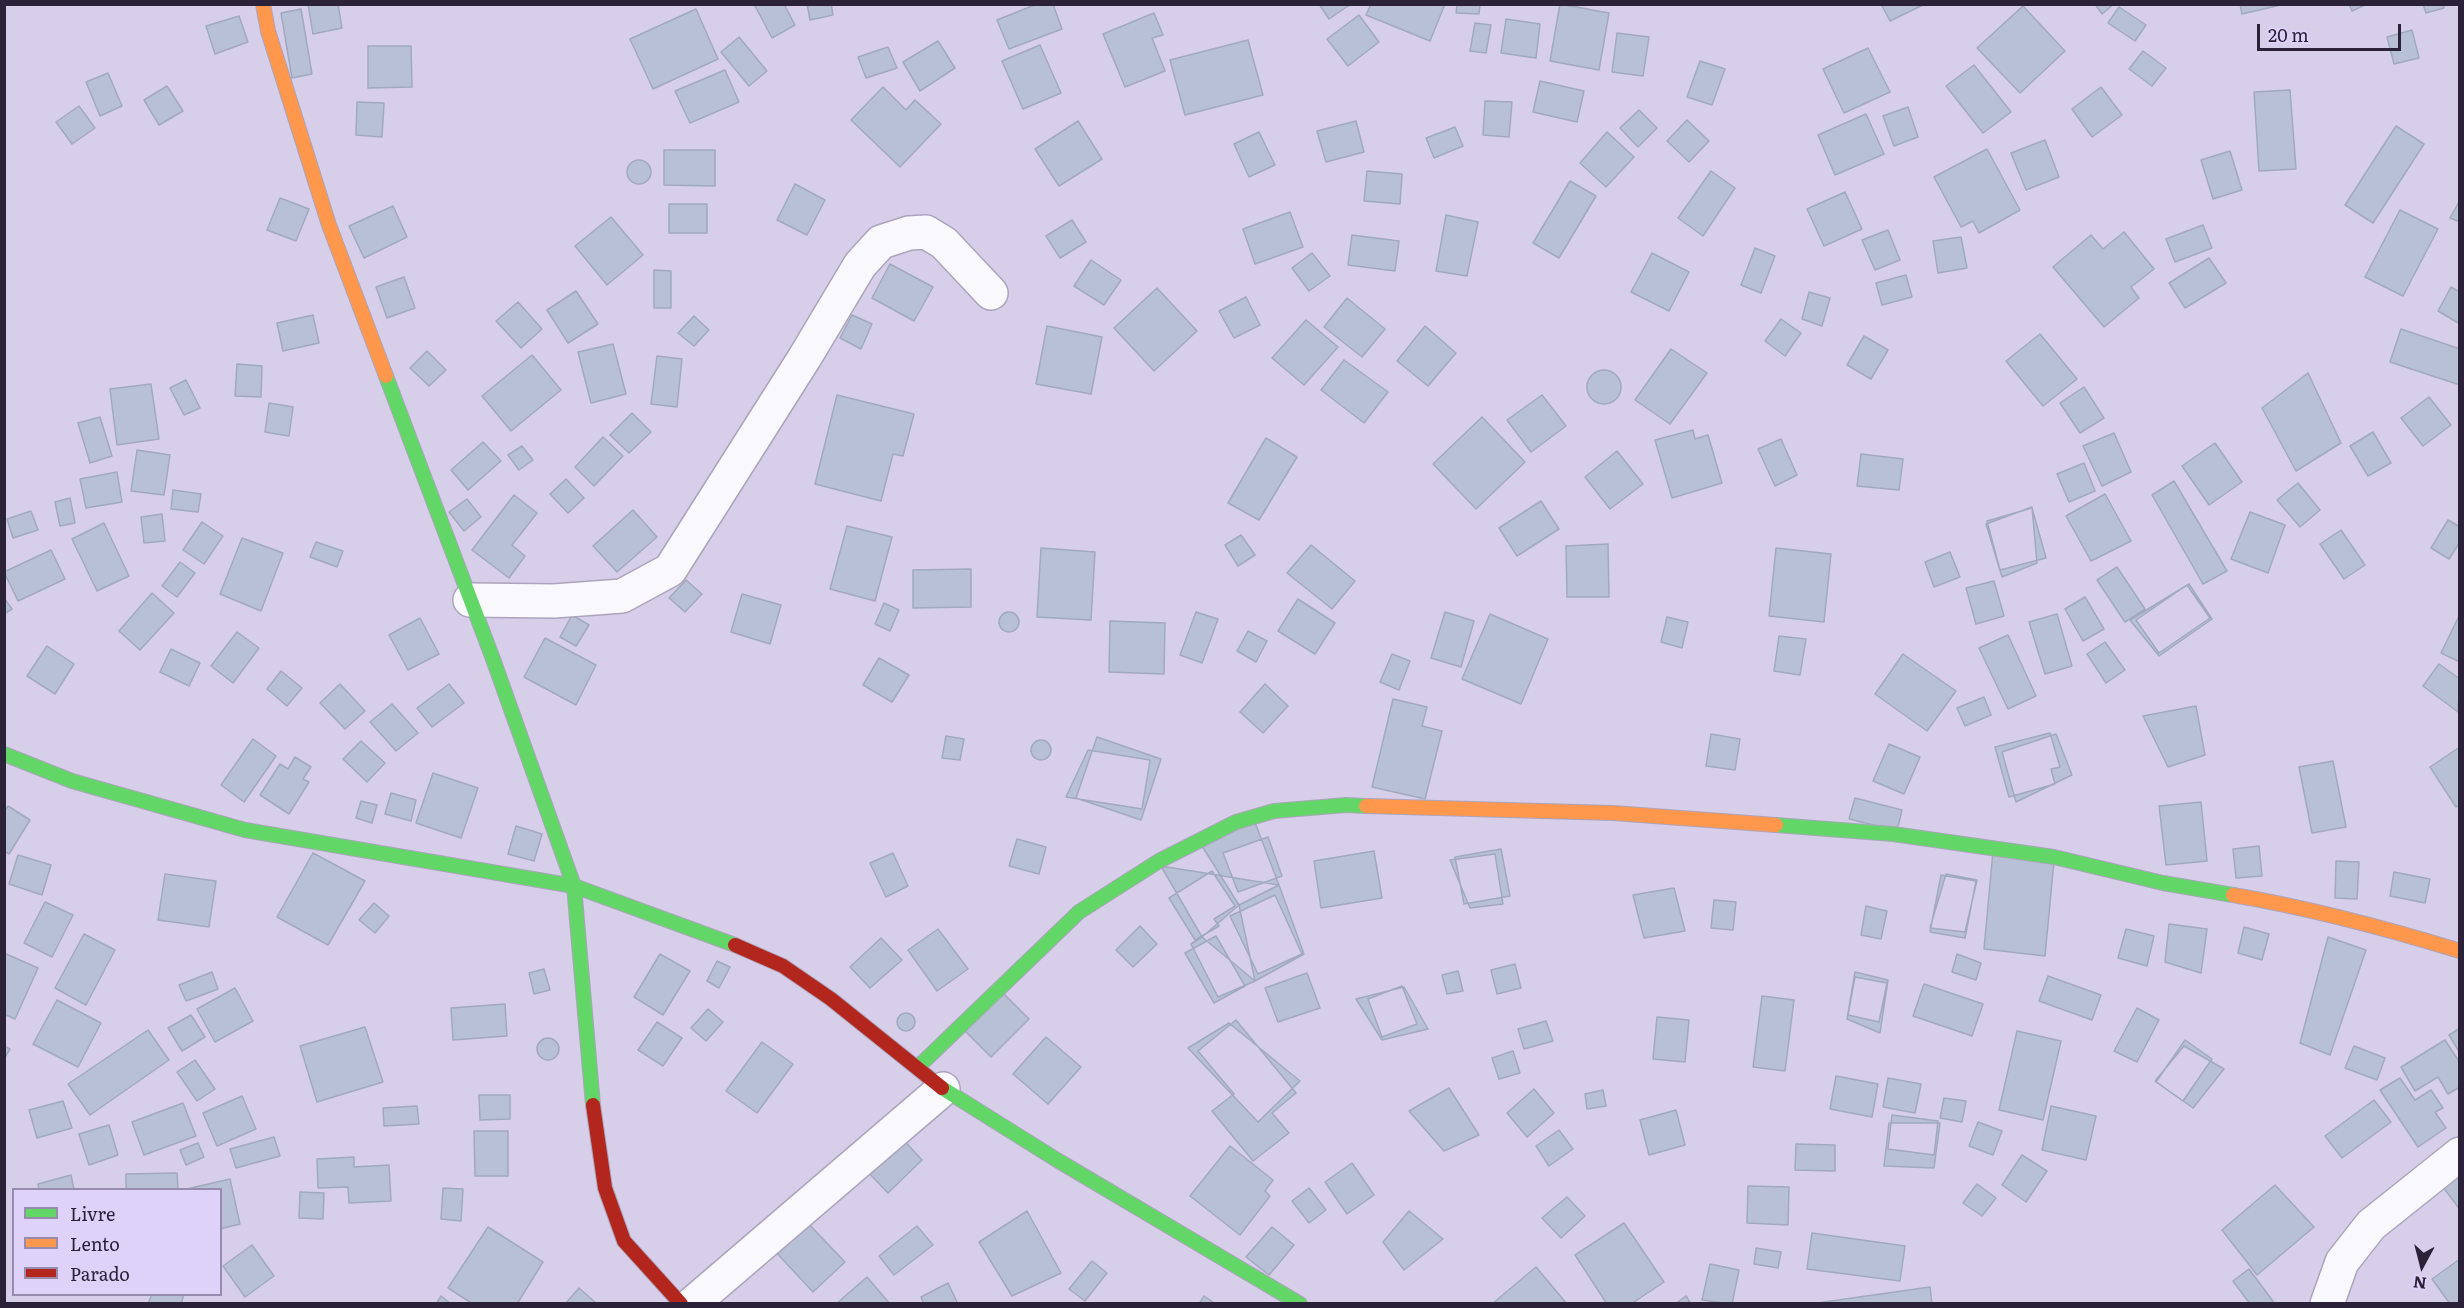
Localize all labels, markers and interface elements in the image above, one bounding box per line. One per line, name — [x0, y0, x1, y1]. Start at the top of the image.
scale bar — [2260, 12, 2404, 50]
text: 20 m — [2268, 21, 2309, 48]
legend — [12, 1188, 222, 1296]
text: Livre — [70, 1200, 115, 1227]
text: Lento — [70, 1230, 120, 1257]
north arrow — [2392, 1236, 2452, 1296]
text: Parado — [70, 1260, 130, 1287]
text: N — [2412, 1271, 2428, 1297]

